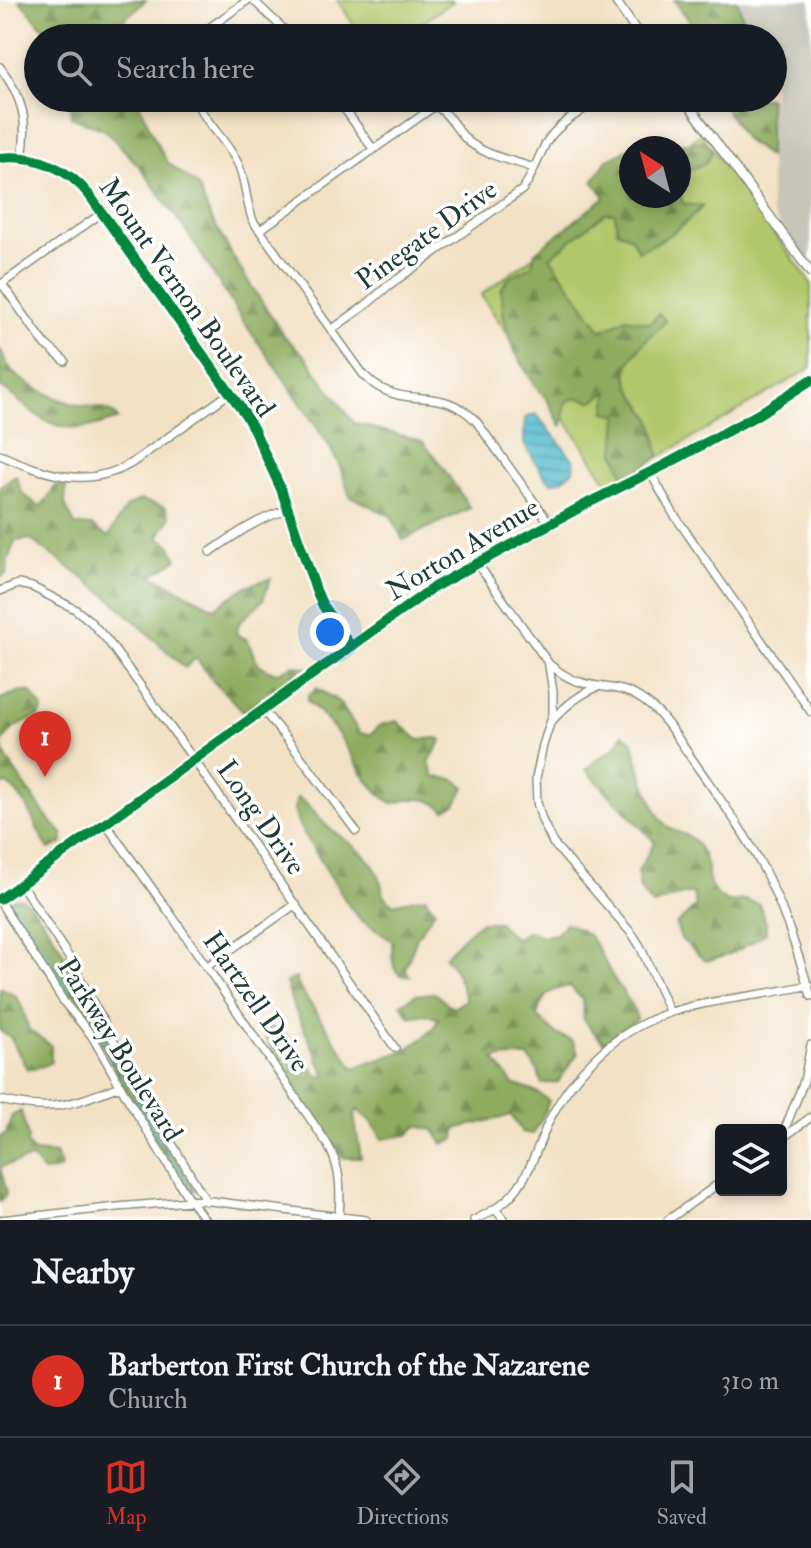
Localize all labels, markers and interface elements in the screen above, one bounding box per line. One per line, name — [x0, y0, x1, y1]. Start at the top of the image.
search box — [24, 24, 787, 112]
icon: search — [52, 46, 96, 90]
text: Search here — [116, 50, 255, 87]
north arrow — [619, 136, 691, 208]
street label: Mount Vernon Boulevard — [91, 171, 283, 424]
street label: Pinegate Drive — [349, 172, 505, 298]
street label: Norton Avenue — [380, 490, 546, 609]
your location — [310, 612, 350, 652]
pin: 1 — [19, 711, 71, 777]
street label: Long Drive — [209, 754, 313, 882]
street label: Hartzell Drive — [195, 925, 317, 1079]
street label: Parkway Boulevard — [49, 952, 190, 1148]
map controls — [715, 1124, 787, 1196]
button: layers — [715, 1124, 787, 1196]
text: Nearby — [32, 1251, 134, 1294]
text: Barberton First Church of the Nazarene — [108, 1347, 589, 1384]
text: 1 — [53, 1365, 63, 1397]
text: 310 m — [721, 1365, 779, 1397]
text: Church — [108, 1384, 188, 1416]
tab: Map — [104, 1455, 148, 1531]
tab: Directions — [356, 1455, 449, 1531]
tab: Saved — [657, 1455, 707, 1531]

